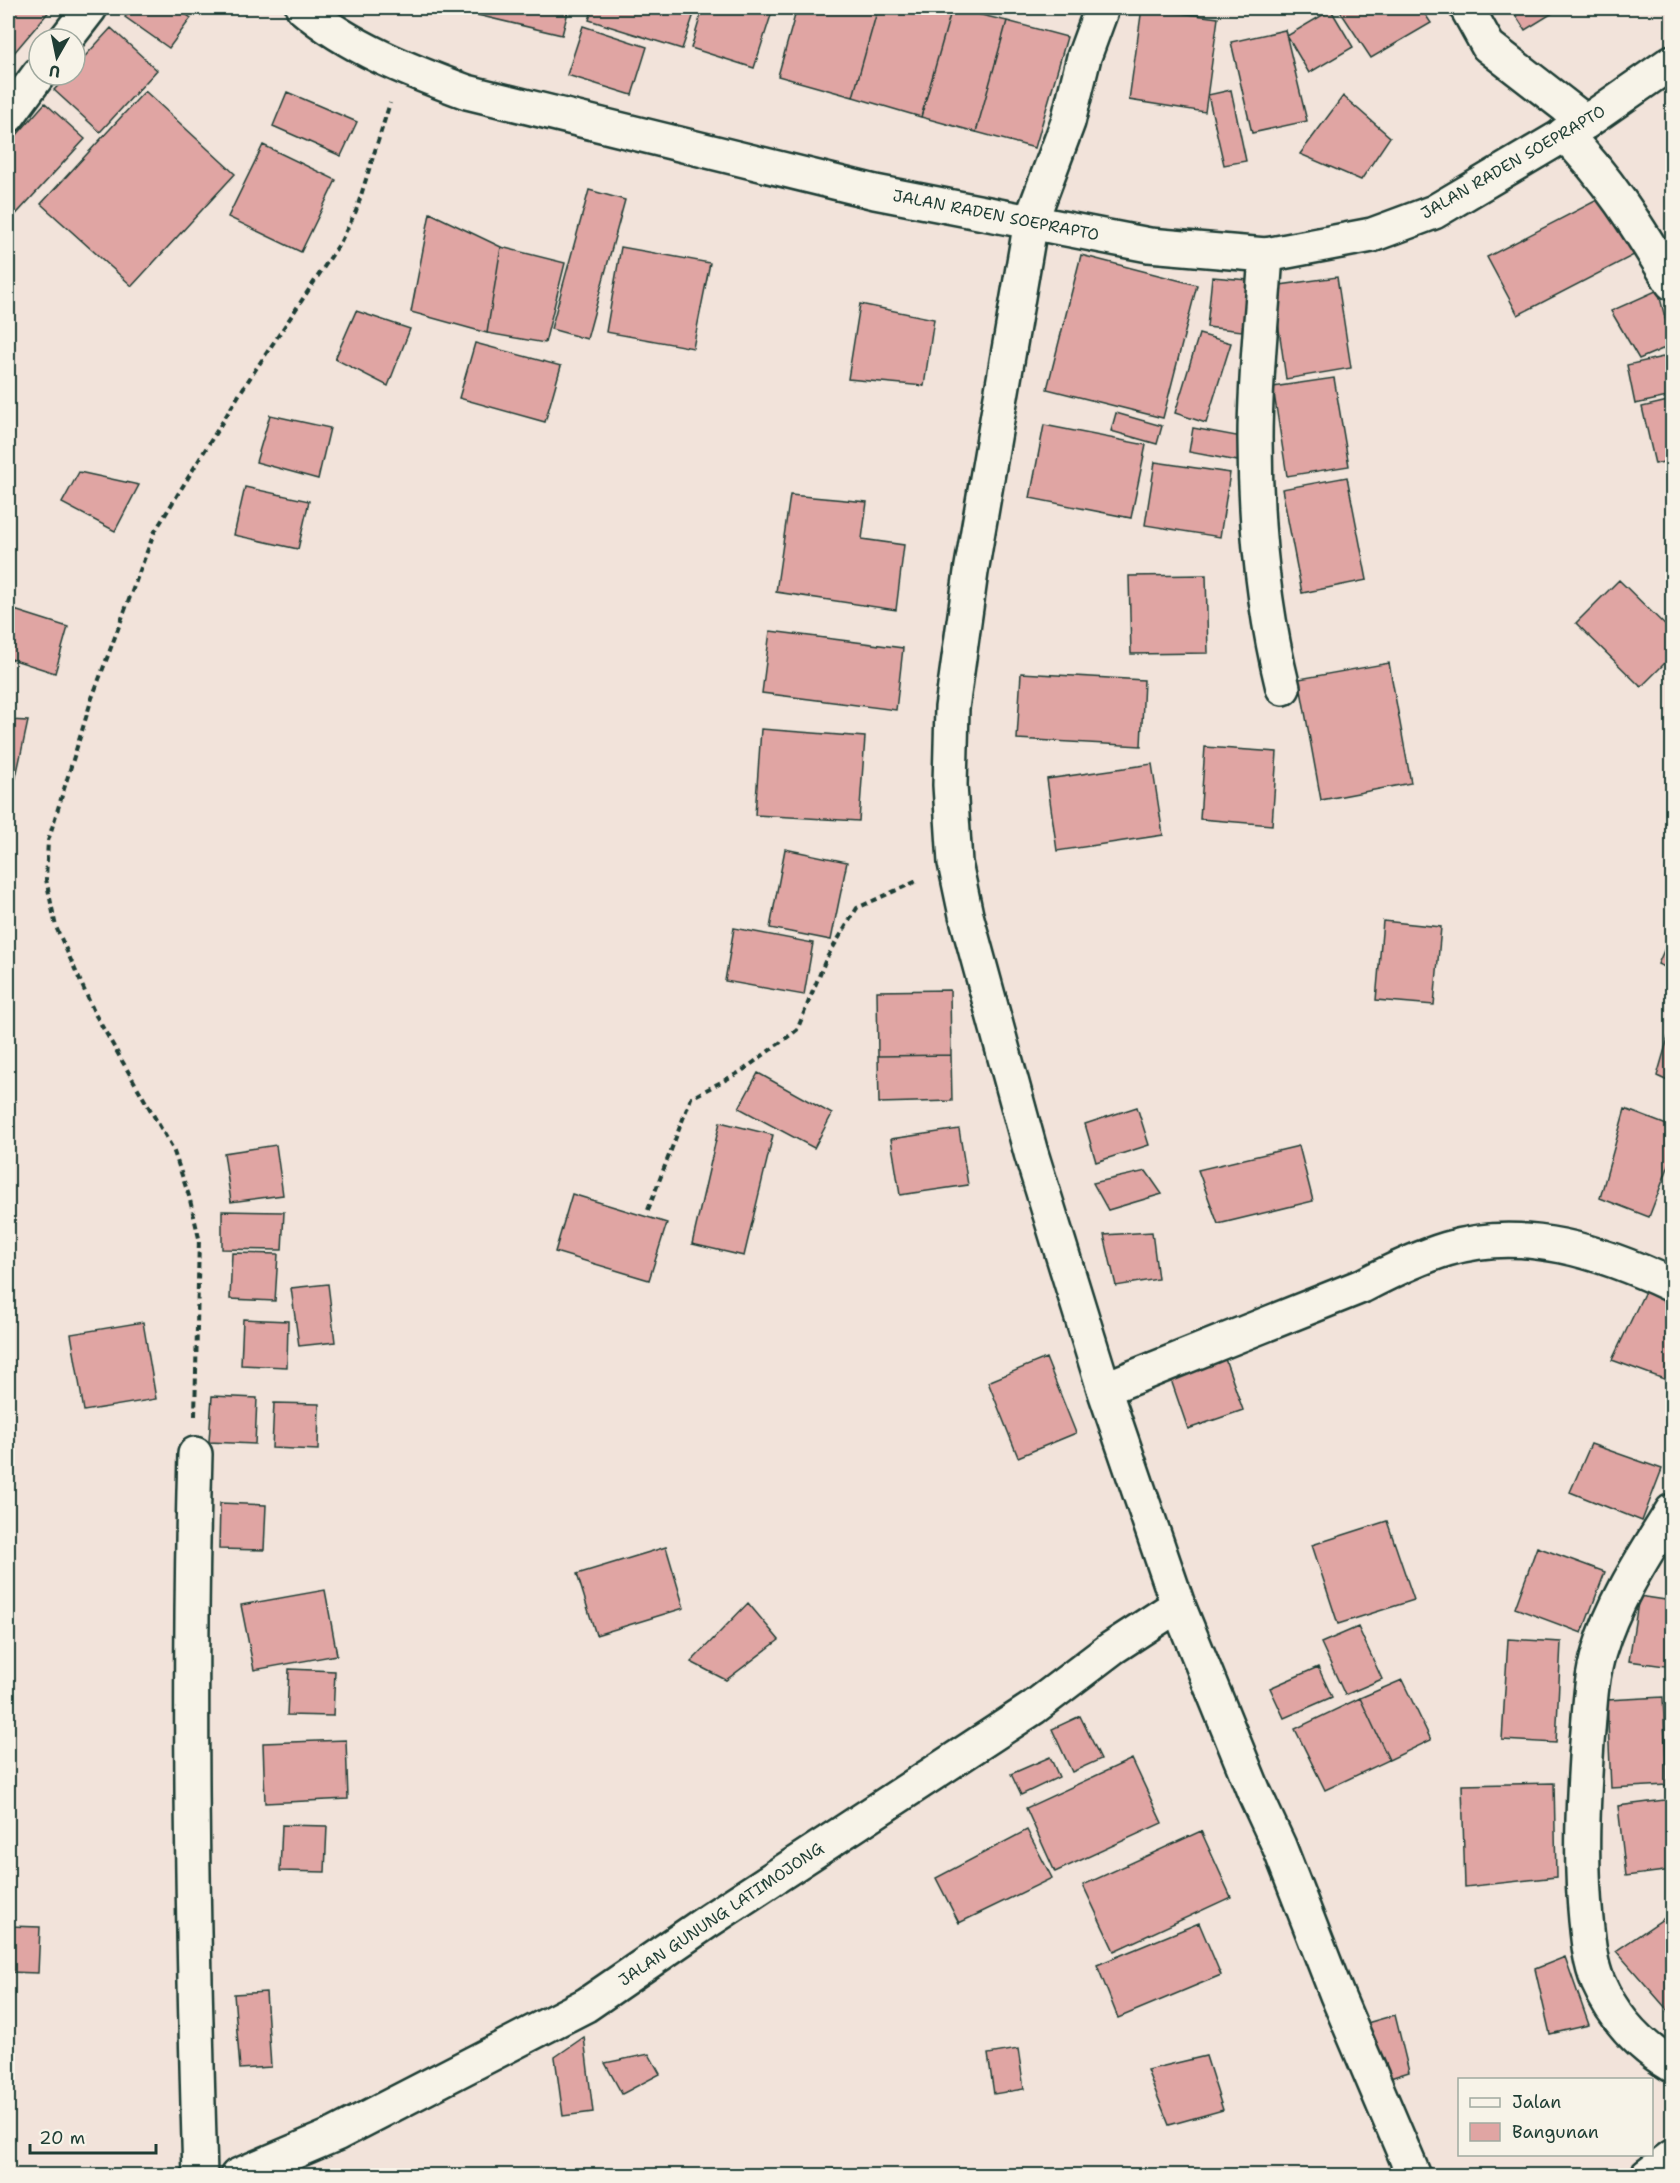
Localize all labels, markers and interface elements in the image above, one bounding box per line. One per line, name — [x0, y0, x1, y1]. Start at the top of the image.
north arrow — [27, 27, 87, 87]
text: U — [48, 60, 62, 83]
street label: JALAN RADEN SOEPRAPTO — [1417, 100, 1609, 224]
street label: JALAN RADEN SOEPRAPTO — [891, 185, 1101, 245]
street label: JALAN GUNUNG LATIMOJONG — [614, 1837, 828, 1991]
legend — [1458, 2078, 1653, 2156]
text: Jalan — [1512, 2090, 1561, 2114]
scale bar — [30, 2117, 156, 2155]
text: Bangunan — [1512, 2120, 1599, 2144]
text: 20 m — [39, 2126, 85, 2150]

